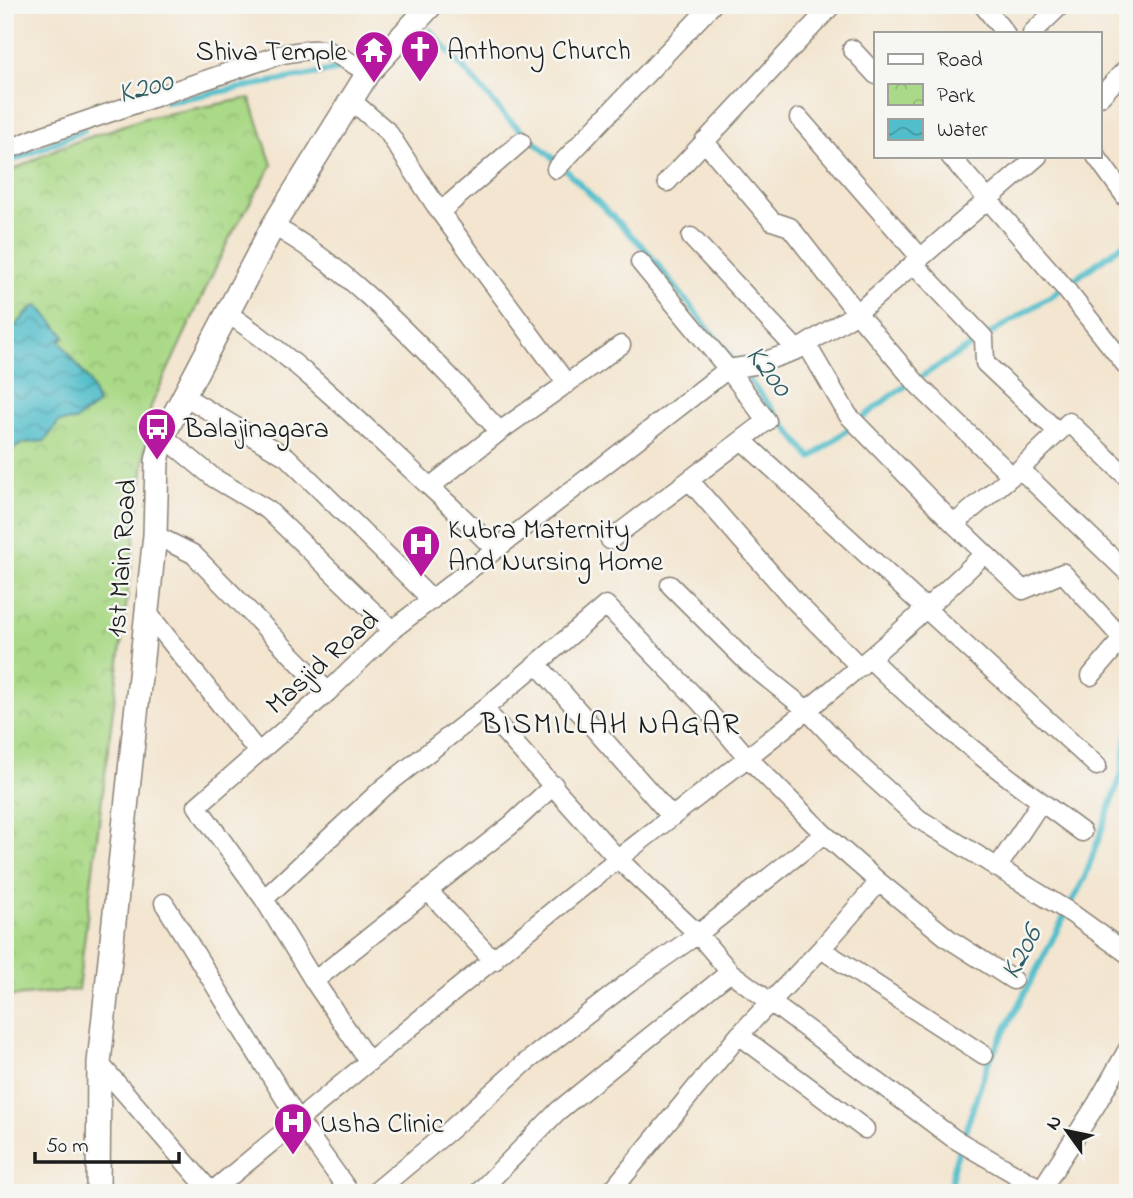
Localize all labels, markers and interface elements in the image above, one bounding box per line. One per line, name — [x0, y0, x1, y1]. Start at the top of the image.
church icon: Anthony Church — [399, 28, 441, 83]
temple icon: Shiva Temple — [353, 29, 395, 84]
place label: Anthony Church — [447, 32, 631, 73]
legend — [874, 32, 1102, 158]
place label: Shiva Temple — [196, 33, 347, 74]
text: Road — [937, 46, 983, 76]
water label: K200 — [113, 60, 180, 117]
text: Park — [937, 82, 976, 112]
text: Water — [937, 116, 988, 146]
water label: K200 — [733, 336, 803, 409]
bus stop icon: Balajinagara — [136, 406, 178, 461]
place label: Balajinagara — [183, 410, 329, 451]
street label: 1st Main Road — [98, 478, 149, 639]
place label: Kubra Maternity And Nursing Home — [448, 511, 664, 584]
hospital icon: Kubra Maternity And Nursing Home — [400, 523, 442, 578]
street label: Masjid Road — [257, 601, 390, 726]
district label: BISMILLAH NAGAR — [480, 704, 741, 748]
water label: K206 — [990, 915, 1057, 988]
north arrow — [1032, 1096, 1102, 1166]
hospital icon: Usha Clinic — [272, 1101, 314, 1156]
place label: Usha Clinic — [320, 1105, 444, 1146]
text: N — [1040, 1110, 1070, 1136]
scale bar — [35, 1121, 178, 1165]
text: 50 m — [46, 1132, 89, 1162]

